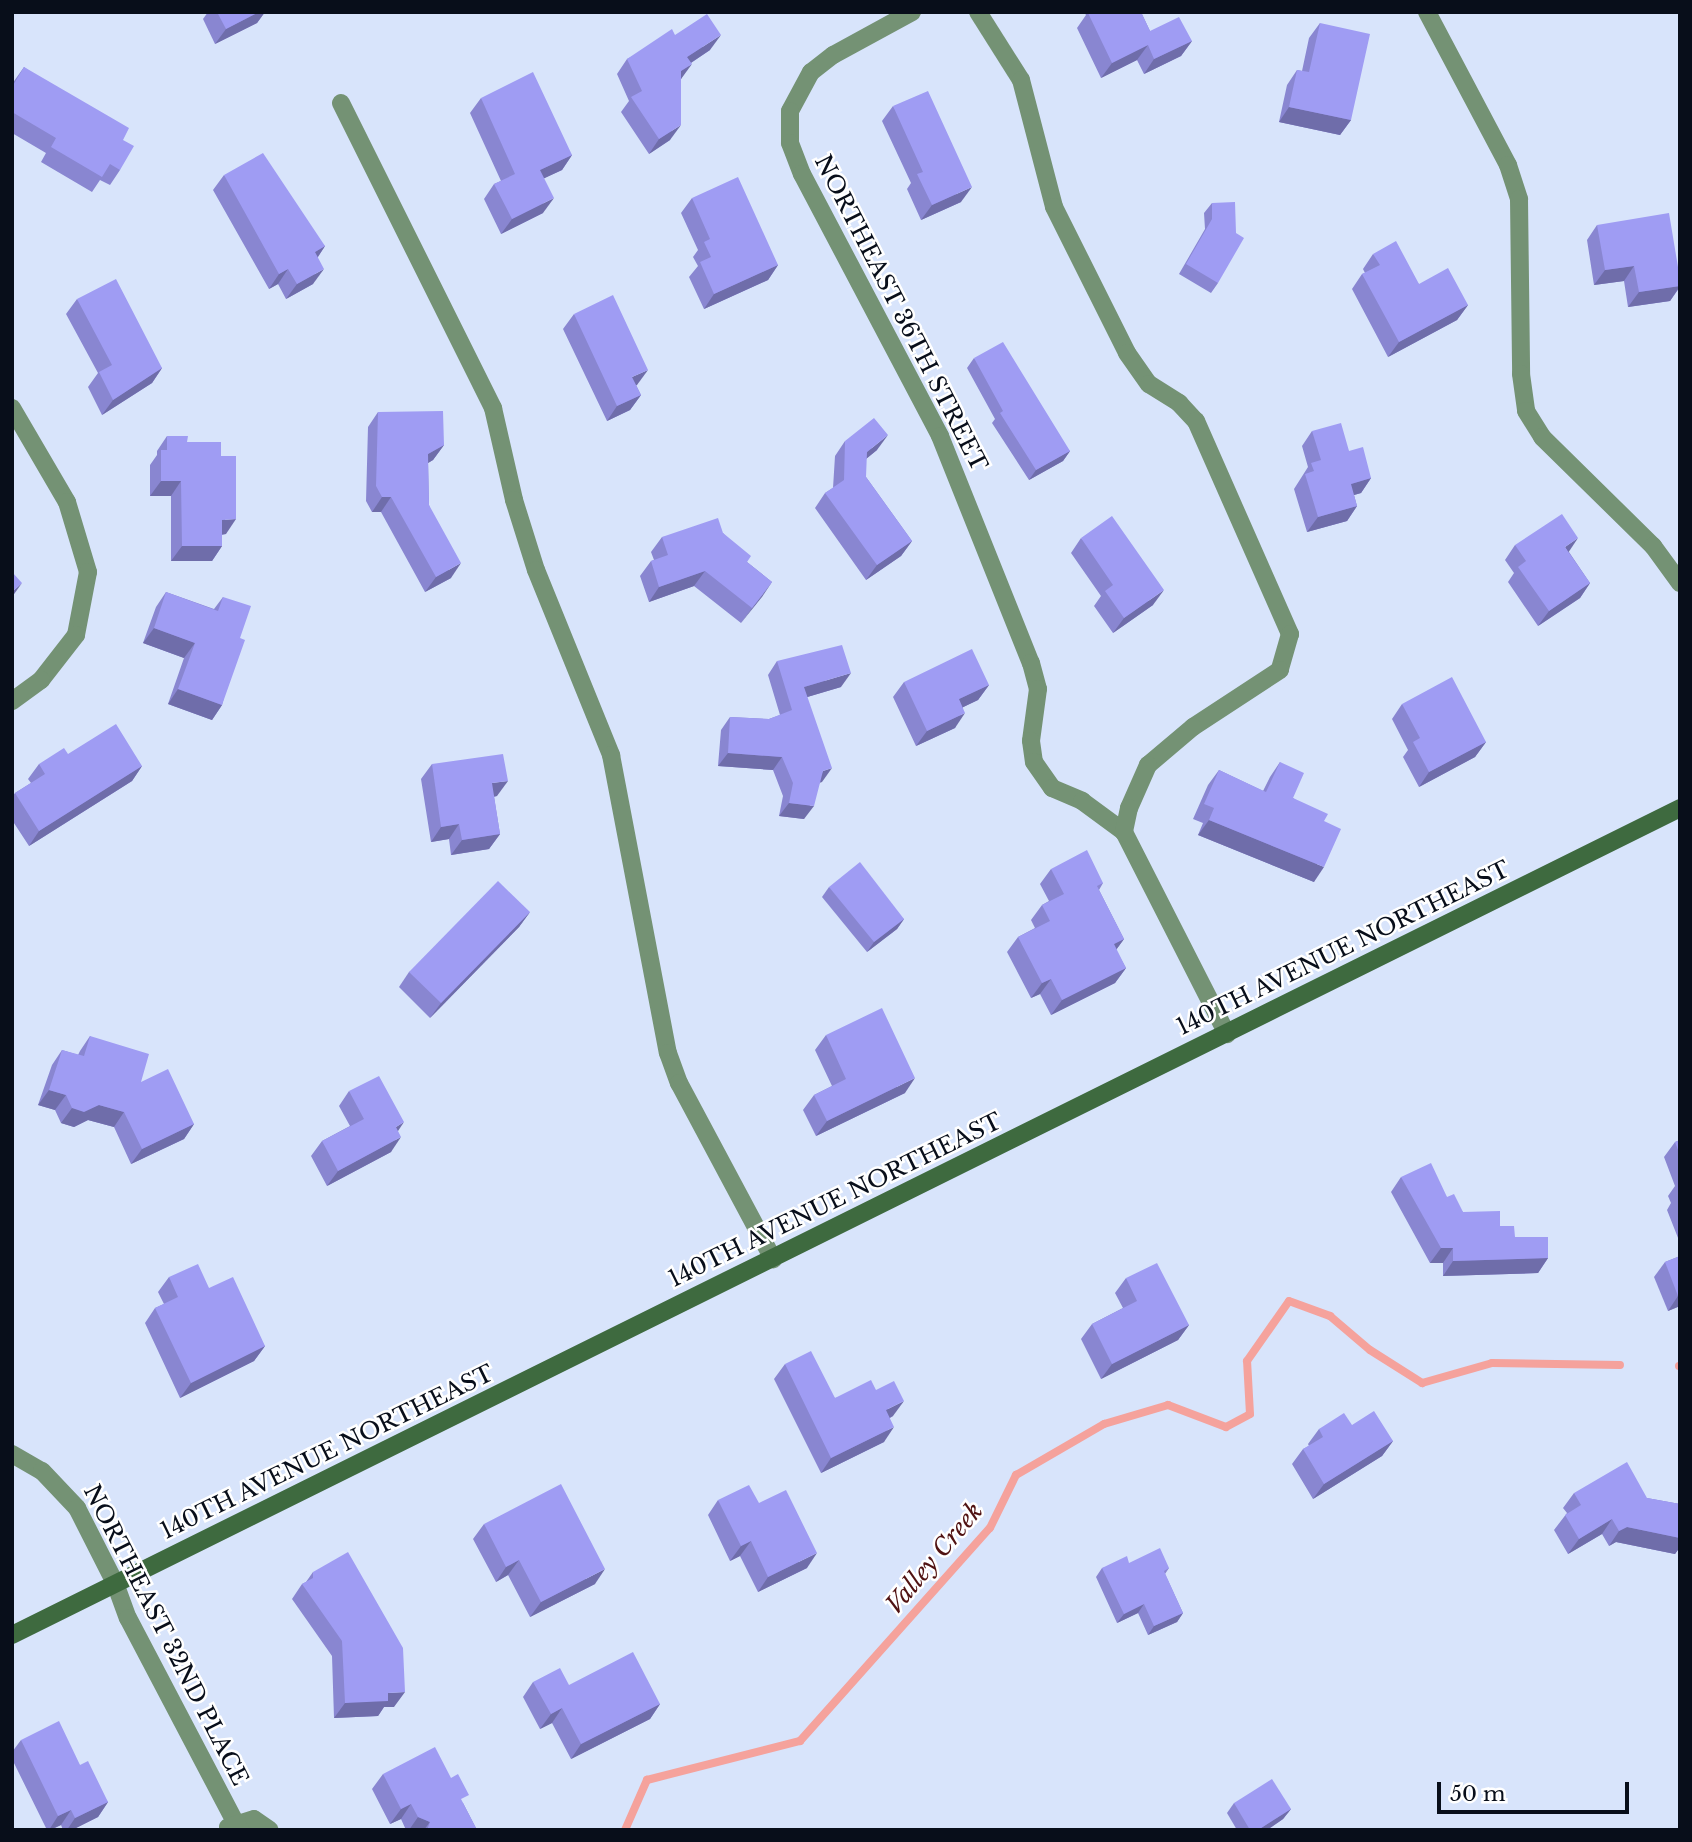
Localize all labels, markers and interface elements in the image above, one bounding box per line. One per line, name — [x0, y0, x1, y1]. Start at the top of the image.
street label: NORTHEAST 36TH STREET — [809, 150, 993, 476]
street label: 140TH AVENUE NORTHEAST — [1172, 855, 1514, 1041]
street label: 140TH AVENUE NORTHEAST — [664, 1107, 1006, 1293]
street label: 140TH AVENUE NORTHEAST — [156, 1359, 498, 1545]
street label: NORTHEAST 32ND PLACE — [78, 1480, 254, 1790]
water label: Valley Creek — [879, 1497, 989, 1619]
scale bar — [1440, 1769, 1632, 1813]
text: 50 m — [1450, 1781, 1505, 1807]

